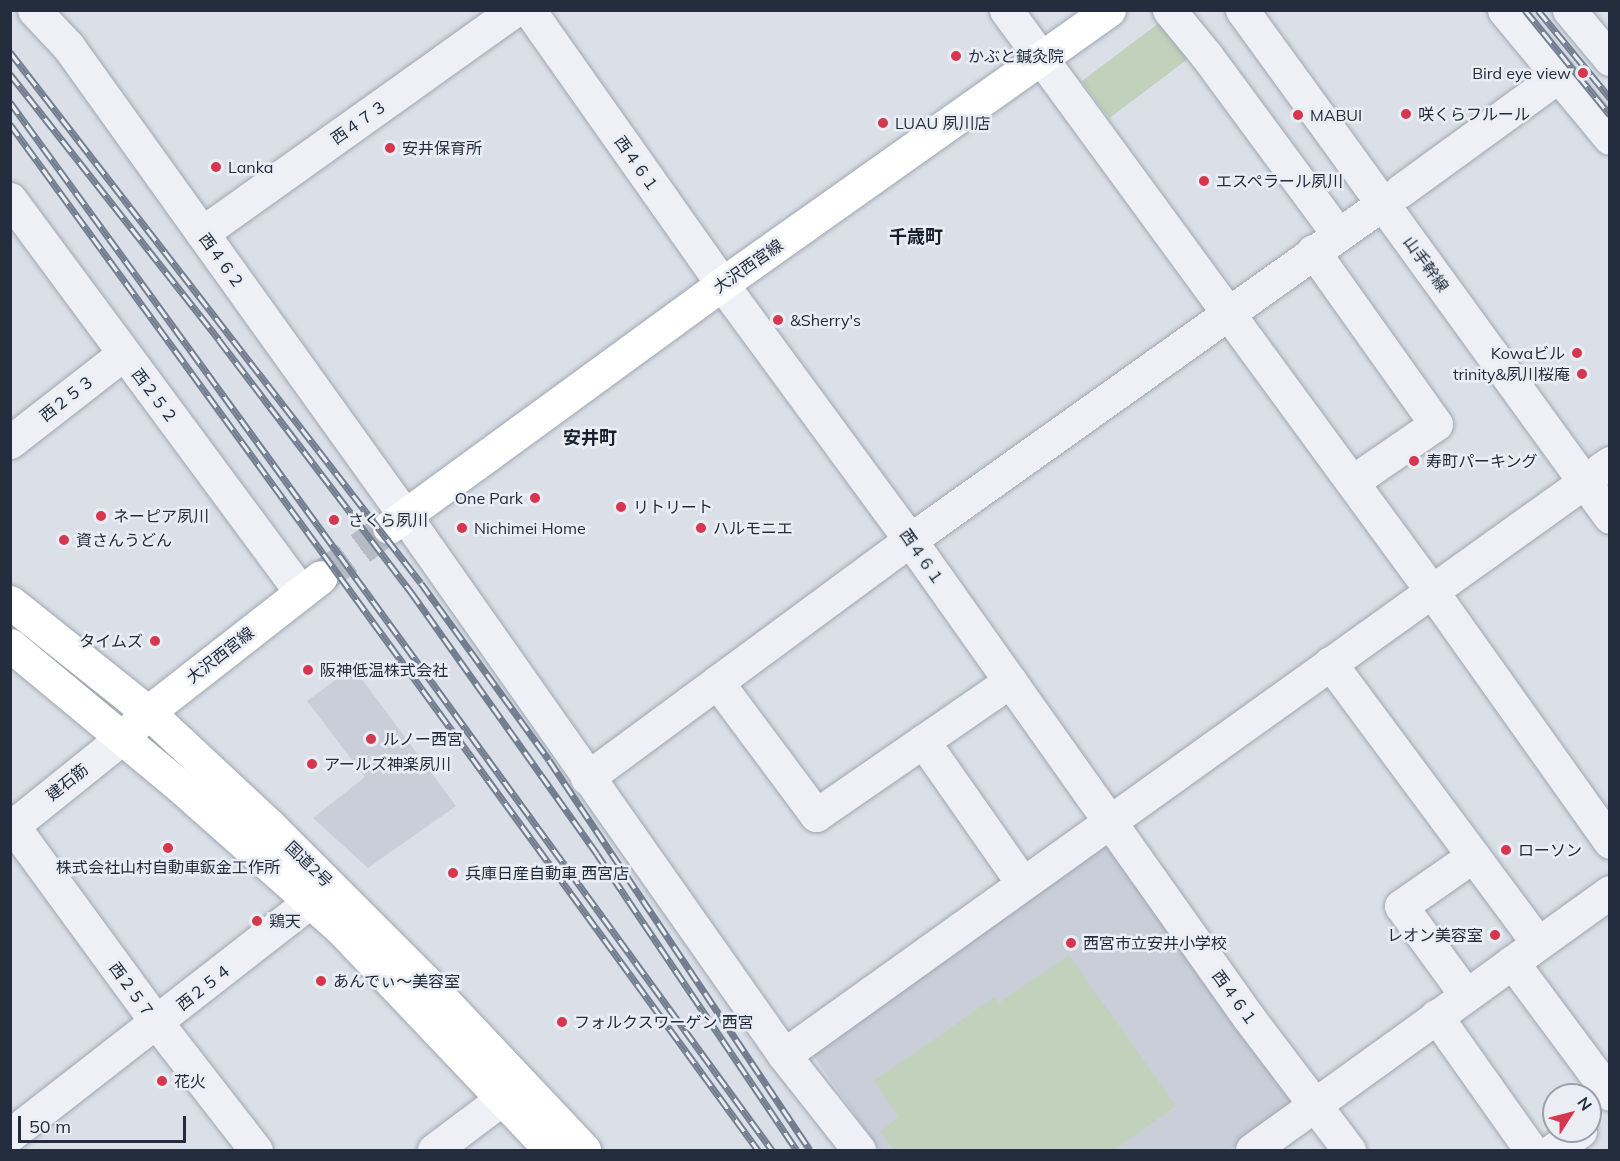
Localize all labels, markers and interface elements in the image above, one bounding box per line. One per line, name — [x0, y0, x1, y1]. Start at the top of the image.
place label: かぶと鍼灸院 — [968, 46, 1064, 66]
marker: かぶと鍼灸院 — [949, 49, 963, 63]
place label: Bird eye view — [1472, 63, 1571, 83]
marker: Bird eye view — [1576, 66, 1590, 80]
street label: 西４７３ — [327, 96, 391, 148]
place label: 咲くらフルール — [1418, 104, 1530, 124]
place label: MABUI — [1310, 105, 1362, 125]
marker: 咲くらフルール — [1399, 107, 1413, 121]
marker: MABUI — [1291, 108, 1305, 122]
place label: LUAU 夙川店 — [895, 113, 990, 133]
marker: LUAU 夙川店 — [876, 116, 890, 130]
street label: 西４６１ — [611, 132, 663, 196]
place label: 安井保育所 — [402, 138, 482, 158]
marker: 安井保育所 — [383, 141, 397, 155]
place label: Lanka — [228, 157, 273, 177]
marker: Lanka — [209, 160, 223, 174]
place label: エスペラール夙川 — [1216, 171, 1344, 191]
marker: エスペラール夙川 — [1197, 174, 1211, 188]
district label: 千歳町 — [889, 226, 943, 248]
street label: 西４６２ — [195, 229, 249, 293]
street label: 山手幹線 — [1399, 232, 1453, 296]
street label: 大沢西宮線 — [710, 235, 786, 297]
place label: &Sherry's — [790, 310, 861, 330]
marker: &Sherry's — [771, 313, 785, 327]
place label: Kowaビル — [1491, 343, 1565, 363]
marker: Kowaビル — [1570, 346, 1584, 360]
place label: trinity&夙川桜庵 — [1453, 364, 1570, 384]
street label: 西２５２ — [128, 365, 182, 427]
marker: trinity&夙川桜庵 — [1575, 367, 1589, 381]
street label: 西２５３ — [36, 371, 98, 425]
district label: 安井町 — [563, 427, 617, 449]
place label: 寿町パーキング — [1426, 451, 1538, 471]
marker: 寿町パーキング — [1407, 454, 1421, 468]
place label: One Park — [455, 488, 523, 508]
marker: One Park — [528, 491, 542, 505]
place label: リトリート — [633, 497, 713, 517]
marker: リトリート — [614, 500, 628, 514]
place label: ネーピア夙川 — [113, 506, 209, 526]
marker: ネーピア夙川 — [94, 509, 108, 523]
place label: さくら夙川 — [348, 510, 428, 530]
marker: さくら夙川 — [325, 511, 343, 529]
place label: Nichimei Home — [474, 518, 586, 538]
place label: ハルモニエ — [713, 518, 793, 538]
marker: Nichimei Home — [455, 521, 469, 535]
marker: ハルモニエ — [694, 521, 708, 535]
street label: 西４６１ — [896, 525, 948, 589]
place label: 資さんうどん — [76, 530, 172, 550]
marker: 資さんうどん — [57, 533, 71, 547]
street label: 大沢西宮線 — [183, 623, 257, 687]
place label: タイムズ — [79, 631, 143, 651]
marker: タイムズ — [148, 634, 162, 648]
place label: 阪神低温株式会社 — [320, 660, 448, 680]
marker: 阪神低温株式会社 — [301, 663, 315, 677]
place label: ルノー西宮 — [383, 729, 463, 749]
marker: ルノー西宮 — [364, 732, 378, 746]
place label: アールズ神楽夙川 — [324, 754, 451, 774]
marker: アールズ神楽夙川 — [305, 757, 319, 771]
street label: 建石筋 — [42, 759, 92, 805]
street label: 国道2号 — [282, 837, 336, 891]
place label: ローソン — [1518, 840, 1582, 860]
marker: 株式会社山村自動車鈑金工作所 — [161, 841, 175, 855]
marker: ローソン — [1499, 843, 1513, 857]
place label: 株式会社山村自動車鈑金工作所 — [56, 857, 280, 877]
place label: 兵庫日産自動車 西宮店 — [465, 863, 629, 883]
marker: 兵庫日産自動車 西宮店 — [446, 866, 460, 880]
place label: 鶏天 — [269, 911, 301, 931]
marker: 鶏天 — [250, 914, 264, 928]
place label: レオン美容室 — [1387, 925, 1483, 945]
marker: レオン美容室 — [1488, 928, 1502, 942]
place label: 西宮市立安井小学校 — [1083, 933, 1227, 953]
marker: 西宮市立安井小学校 — [1064, 936, 1078, 950]
street label: 西２５７ — [105, 958, 159, 1022]
street label: 西２５４ — [173, 960, 235, 1014]
street label: 西４６１ — [1208, 966, 1262, 1030]
place label: あんでぃ～美容室 — [333, 971, 461, 991]
marker: あんでぃ～美容室 — [314, 974, 328, 988]
place label: フォルクスワーゲン 西宮 — [574, 1012, 754, 1032]
marker: フォルクスワーゲン 西宮 — [555, 1015, 569, 1029]
place label: 花火 — [174, 1071, 206, 1091]
marker: 花火 — [155, 1074, 169, 1088]
north arrow — [1542, 1083, 1602, 1143]
text: N — [1573, 1093, 1597, 1114]
scale bar — [21, 1104, 189, 1142]
text: 50 m — [29, 1115, 71, 1138]

